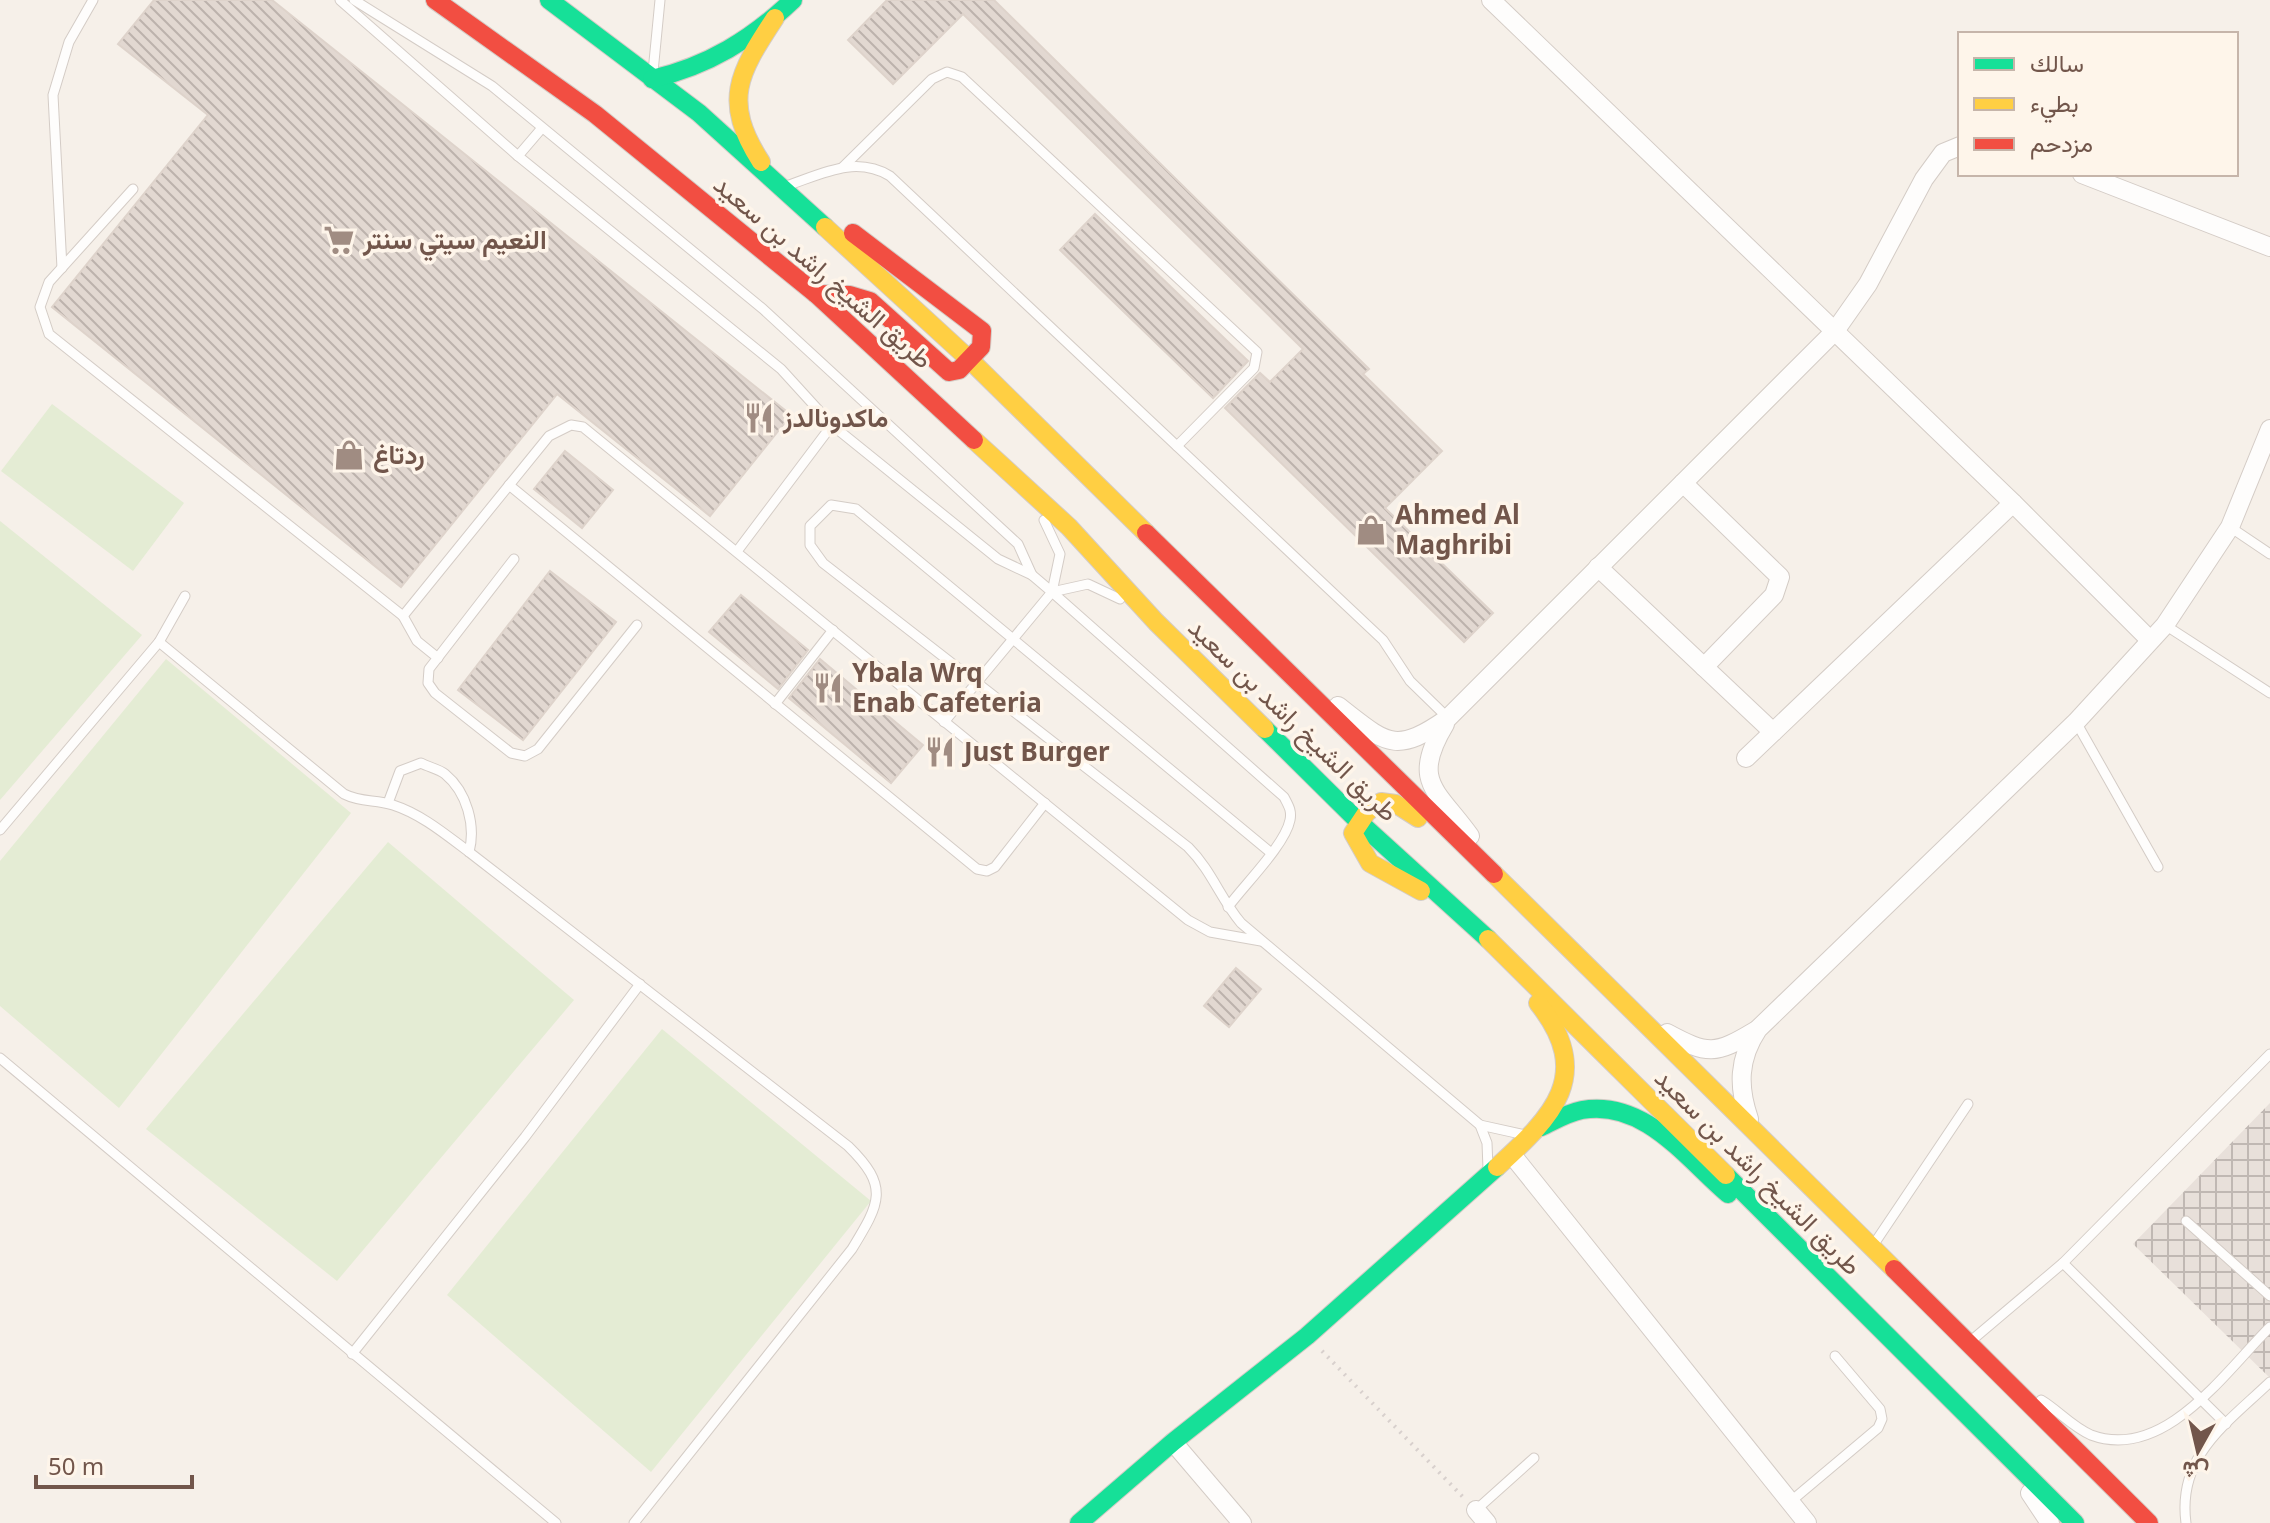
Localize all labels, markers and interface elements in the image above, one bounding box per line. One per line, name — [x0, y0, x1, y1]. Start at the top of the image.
legend — [1958, 32, 2238, 176]
text: سالك — [2030, 46, 2084, 79]
text: بطيء — [2030, 86, 2079, 123]
text: مزدحم — [2030, 126, 2093, 160]
street label: طريق الشيخ راشد بن سعيد — [706, 166, 941, 377]
place label: النعيم سيتي سنتر — [362, 221, 547, 262]
supermarket icon: النعيم سيتي سنتر — [322, 223, 356, 257]
place label: ماكدونالدز — [782, 399, 888, 435]
restaurant icon: ماكدونالدز — [742, 401, 776, 435]
place label: ردتاغ — [373, 436, 425, 473]
shop icon: ردتاغ — [332, 438, 366, 472]
place label: Ahmed Al Maghribi — [1395, 496, 1520, 562]
shop icon: Ahmed Al Maghribi — [1354, 513, 1388, 547]
street label: طريق الشيخ راشد بن سعيد — [1180, 609, 1407, 830]
place label: Ybala Wrq Enab Cafeteria — [852, 654, 1042, 720]
restaurant icon: Ybala Wrq Enab Cafeteria — [811, 671, 845, 705]
place label: Just Burger — [962, 733, 1110, 769]
restaurant icon: Just Burger — [923, 735, 957, 769]
street label: طريق الشيخ راشد بن سعيد — [1647, 1060, 1870, 1283]
north arrow — [2158, 1411, 2238, 1491]
scale bar — [36, 1439, 192, 1489]
text: 50 m — [48, 1449, 104, 1482]
text: ش — [2180, 1455, 2210, 1488]

